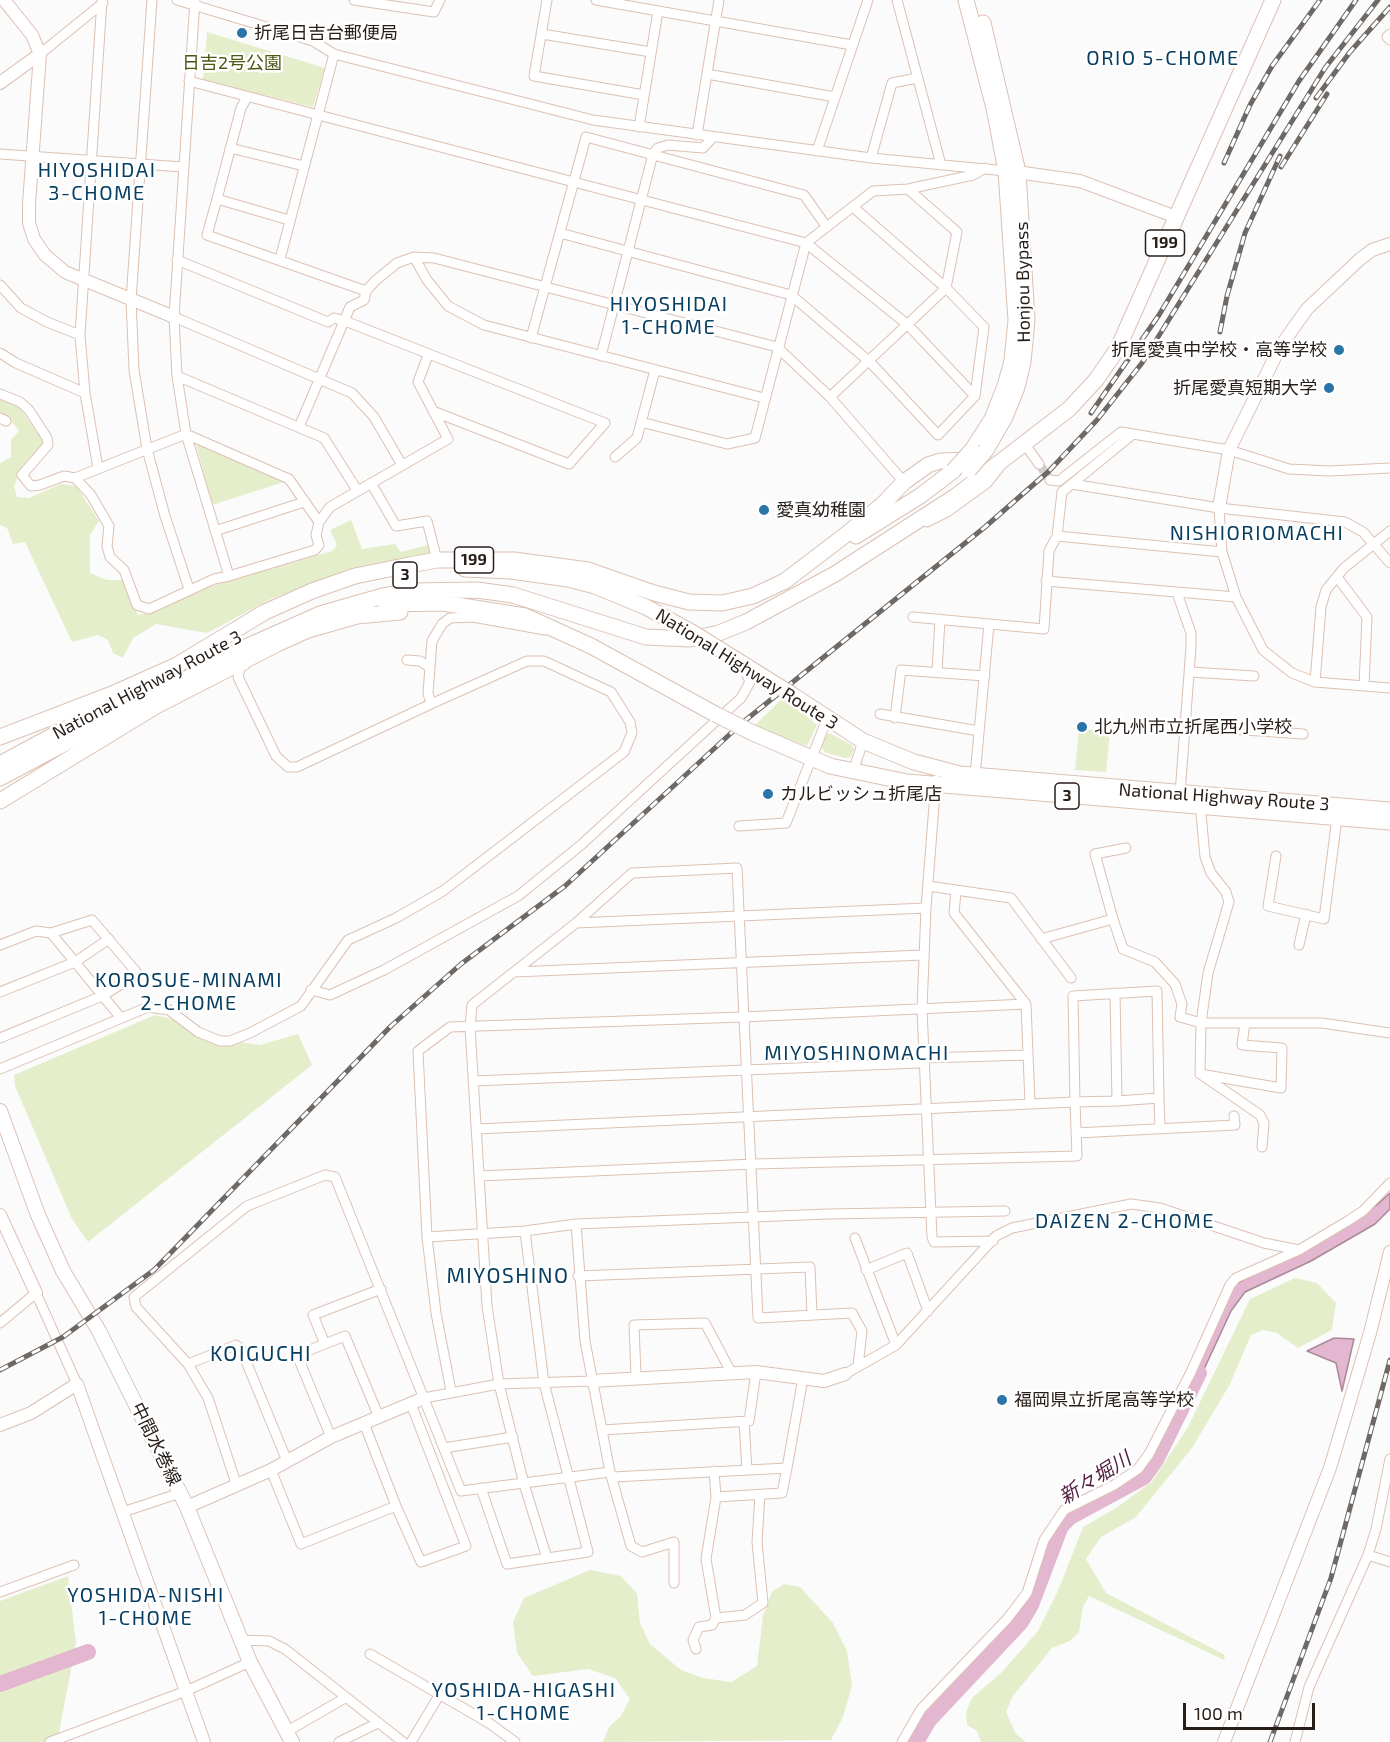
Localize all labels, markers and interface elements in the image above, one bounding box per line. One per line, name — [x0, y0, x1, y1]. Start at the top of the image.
place label: 折尾日吉台郵便局 — [254, 22, 398, 44]
marker: 折尾日吉台郵便局 — [235, 26, 249, 40]
district label: ORIO 5-CHOME — [1086, 46, 1240, 70]
park label: 日吉2号公園 — [182, 52, 282, 74]
district label: HIYOSHIDAI 3-CHOME — [38, 158, 156, 205]
street label: Honjou Bypass — [1011, 221, 1035, 343]
road number: 199 — [1146, 230, 1184, 256]
district label: HIYOSHIDAI 1-CHOME — [610, 292, 728, 339]
place label: 折尾愛真中学校・高等学校 — [1111, 339, 1327, 361]
marker: 折尾愛真中学校・高等学校 — [1332, 343, 1346, 357]
place label: 折尾愛真短期大学 — [1173, 377, 1317, 399]
marker: 折尾愛真短期大学 — [1322, 381, 1336, 395]
place label: 愛真幼稚園 — [776, 499, 866, 521]
marker: 愛真幼稚園 — [757, 503, 771, 517]
district label: NISHIORIOMACHI — [1170, 521, 1344, 545]
road number: 199 — [454, 547, 494, 573]
road number: 3 — [393, 562, 417, 588]
street label: National Highway Route 3 — [652, 604, 842, 734]
street label: National Highway Route 3 — [49, 626, 245, 744]
place label: 北九州市立折尾西小学校 — [1094, 716, 1292, 738]
marker: 北九州市立折尾西小学校 — [1075, 720, 1089, 734]
street label: National Highway Route 3 — [1118, 779, 1330, 815]
place label: カルビッシュ折尾店 — [780, 783, 942, 805]
road number: 3 — [1055, 783, 1079, 809]
marker: カルビッシュ折尾店 — [761, 787, 775, 801]
district label: KOROSUE-MINAMI 2-CHOME — [95, 968, 283, 1015]
district label: MIYOSHINOMACHI — [764, 1041, 950, 1065]
district label: DAIZEN 2-CHOME — [1035, 1209, 1215, 1233]
district label: MIYOSHINO — [446, 1263, 570, 1289]
district label: KOIGUCHI — [210, 1341, 312, 1367]
place label: 福岡県立折尾高等学校 — [1014, 1389, 1194, 1411]
marker: 福岡県立折尾高等学校 — [995, 1393, 1009, 1407]
street label: 中間水巻線 — [127, 1399, 185, 1489]
water label: 新々堀川 — [1055, 1447, 1135, 1509]
district label: YOSHIDA-NISHI 1-CHOME — [67, 1583, 225, 1630]
district label: YOSHIDA-HIGASHI 1-CHOME — [432, 1678, 616, 1725]
scale bar — [1186, 1691, 1318, 1729]
text: 100 m — [1194, 1702, 1243, 1724]

